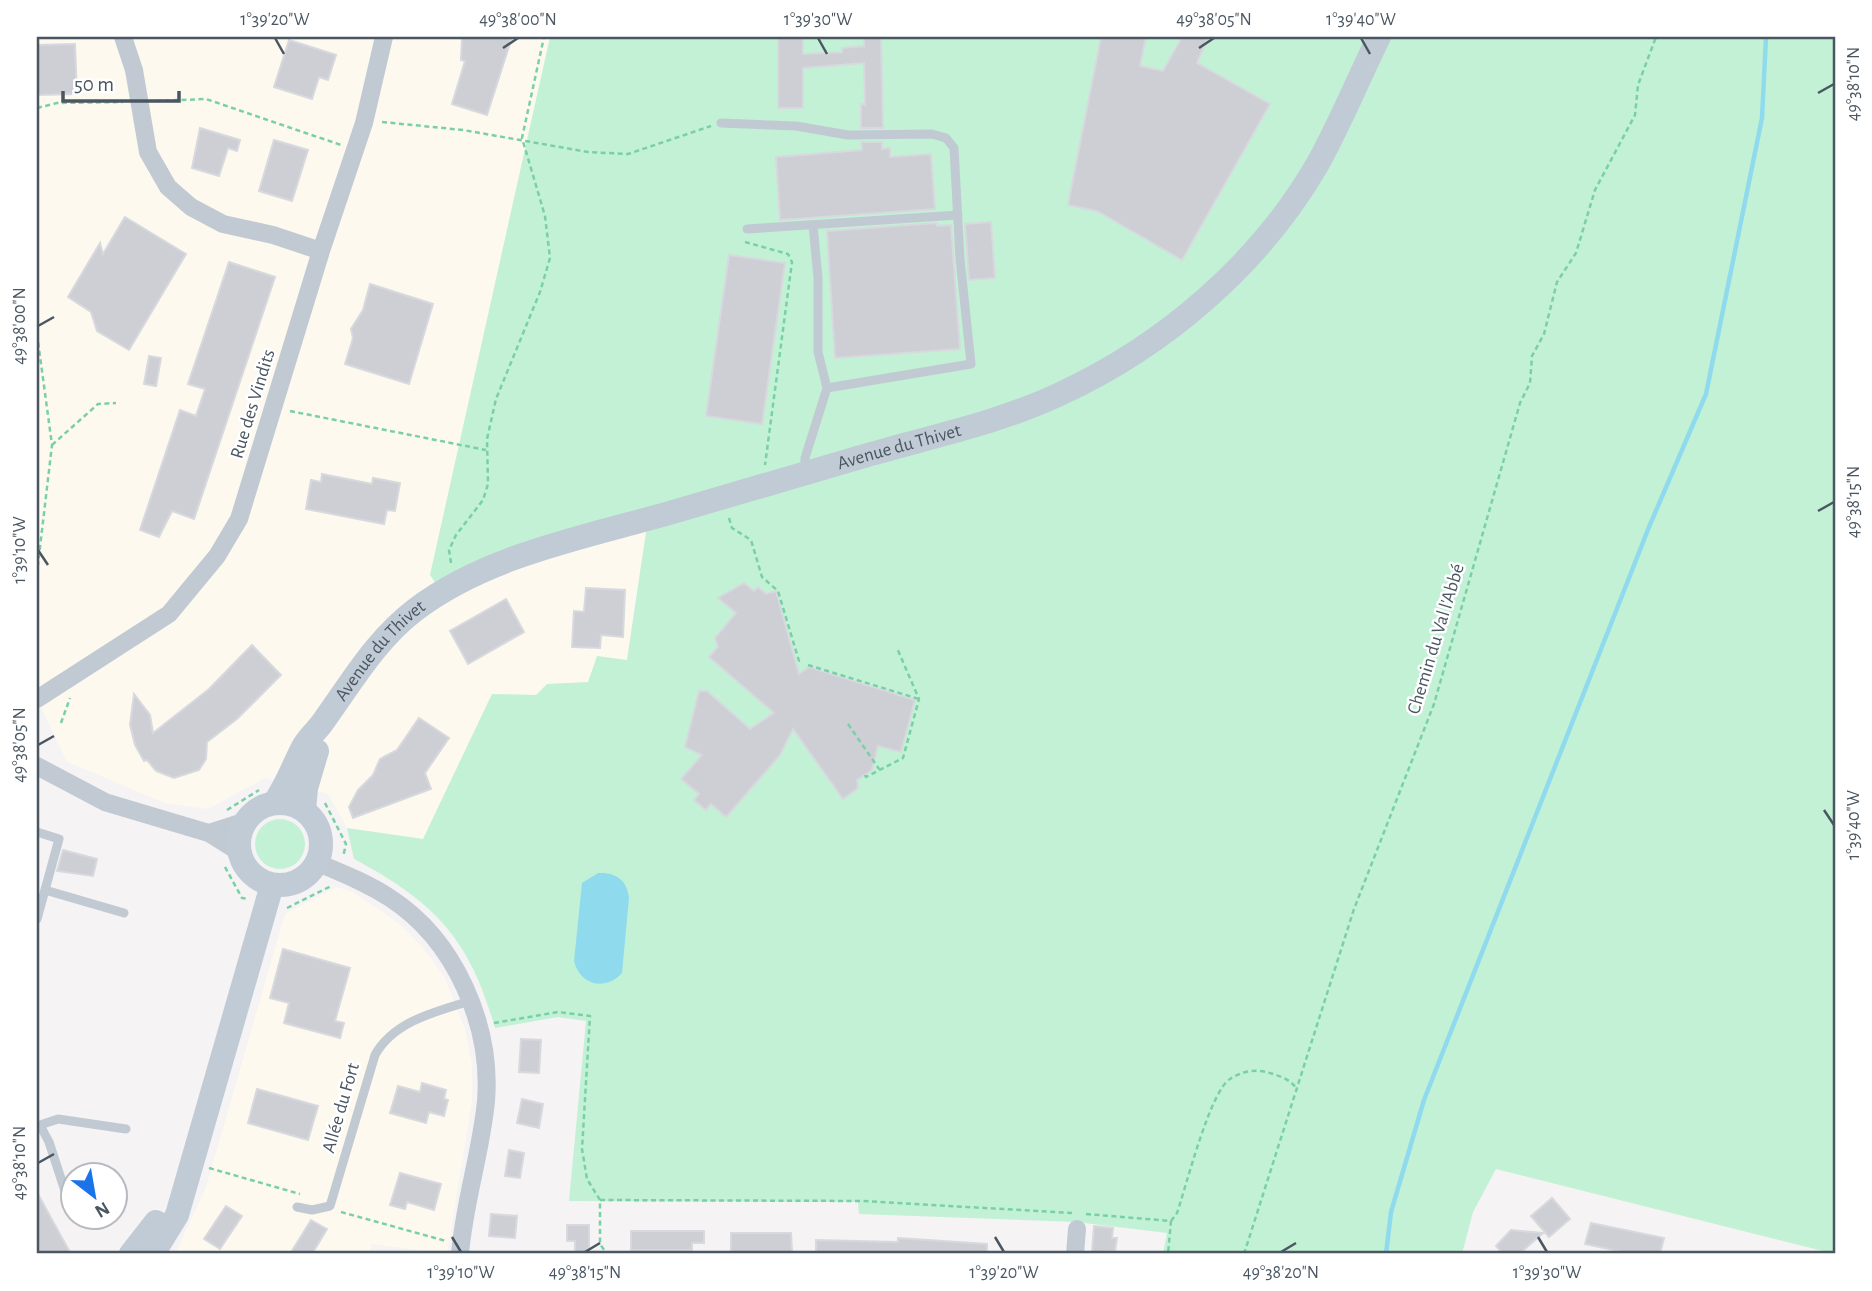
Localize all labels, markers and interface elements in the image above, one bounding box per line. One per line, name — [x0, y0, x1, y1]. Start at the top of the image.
text: 1°39'20"W — [240, 11, 310, 29]
text: 49°38'00"N — [479, 11, 557, 29]
text: 1°39'30"W — [784, 11, 852, 29]
text: 49°38'05"N — [1176, 11, 1252, 29]
text: 1°39'40"W — [1326, 11, 1396, 29]
text: 49°38'10"N — [1845, 47, 1863, 121]
scale bar — [63, 60, 178, 104]
text: 50 m — [74, 74, 114, 95]
text: 49°38'00"N — [11, 287, 29, 365]
street label: Rue des Vindits — [227, 347, 279, 461]
street label: Avenue du Thivet — [835, 420, 963, 473]
text: 49°38'15"N — [1845, 466, 1863, 538]
text: 1°39'10"W — [11, 516, 29, 584]
street label: Chemin du Val l'Abbé — [1404, 562, 1468, 716]
street label: Avenue du Thivet — [331, 596, 429, 704]
text: 49°38'05"N — [11, 707, 29, 783]
text: 1°39'40"W — [1845, 790, 1863, 860]
street label: Allée du Fort — [319, 1061, 363, 1155]
text: 49°38'10"N — [11, 1126, 29, 1200]
north arrow — [60, 1162, 130, 1232]
text: N — [91, 1198, 113, 1221]
text: 1°39'10"W — [427, 1264, 495, 1282]
text: 49°38'15"N — [549, 1264, 621, 1282]
text: 1°39'20"W — [969, 1264, 1039, 1282]
text: 49°38'20"N — [1243, 1264, 1319, 1282]
text: 1°39'30"W — [1513, 1264, 1581, 1282]

